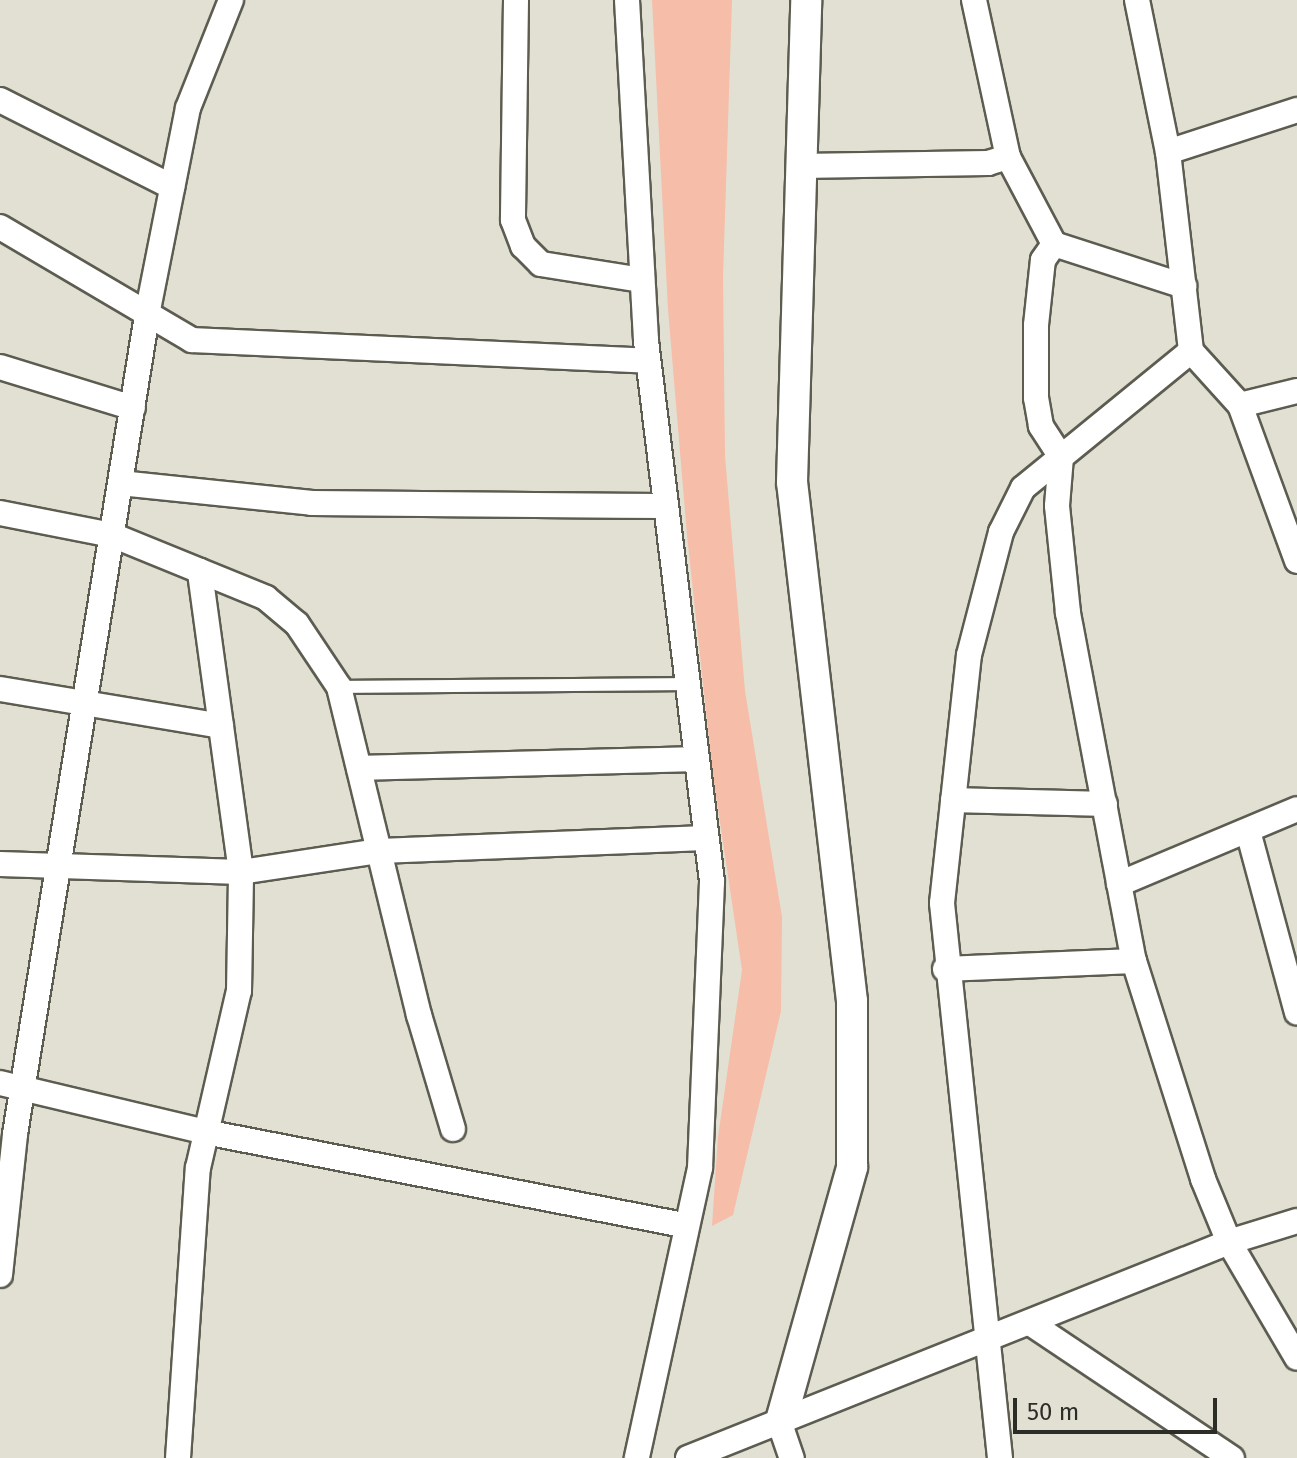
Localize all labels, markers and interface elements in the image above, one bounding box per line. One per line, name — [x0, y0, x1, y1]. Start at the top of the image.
scale bar — [1017, 1382, 1221, 1432]
text: 50 m — [1027, 1398, 1079, 1426]

